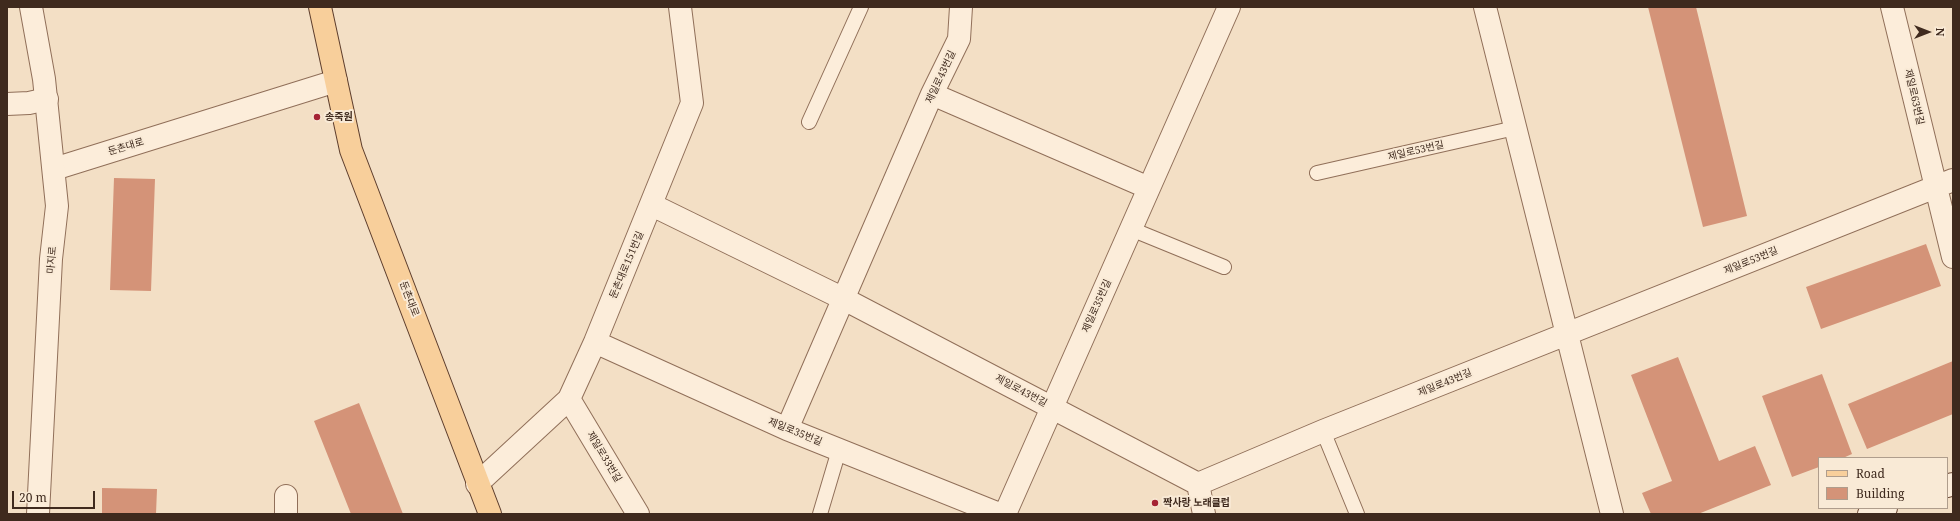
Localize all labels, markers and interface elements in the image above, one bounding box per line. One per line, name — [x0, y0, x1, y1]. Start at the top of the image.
north arrow — [1908, 12, 1948, 52]
text: N — [1933, 28, 1948, 36]
street label: 제일로43번길 — [923, 49, 959, 105]
street label: 제일로63번길 — [1902, 68, 1926, 126]
place label: 송죽원 — [325, 111, 353, 123]
marker: 송죽원 — [312, 112, 322, 122]
street label: 둔촌대로 — [107, 136, 145, 158]
street label: 제일로53번길 — [1387, 139, 1445, 163]
street label: 둔촌대로151번길 — [607, 230, 647, 300]
street label: 제일로53번길 — [1722, 245, 1780, 277]
street label: 마지로 — [45, 246, 59, 274]
street label: 제일로35번길 — [1080, 277, 1114, 335]
street label: 둔촌대로 — [397, 280, 421, 318]
street label: 제일로43번길 — [1416, 367, 1474, 399]
street label: 제일로43번길 — [993, 372, 1049, 410]
street label: 제일로35번길 — [766, 416, 824, 448]
street label: 제일로33번길 — [584, 429, 624, 485]
legend — [1818, 457, 1948, 509]
text: Road — [1856, 465, 1885, 482]
scale bar — [14, 483, 97, 509]
text: Building — [1856, 485, 1904, 502]
text: 20 m — [19, 489, 47, 506]
place label: 짝사랑 노래클럽 — [1163, 497, 1230, 509]
marker: 짝사랑 노래클럽 — [1150, 498, 1160, 508]

